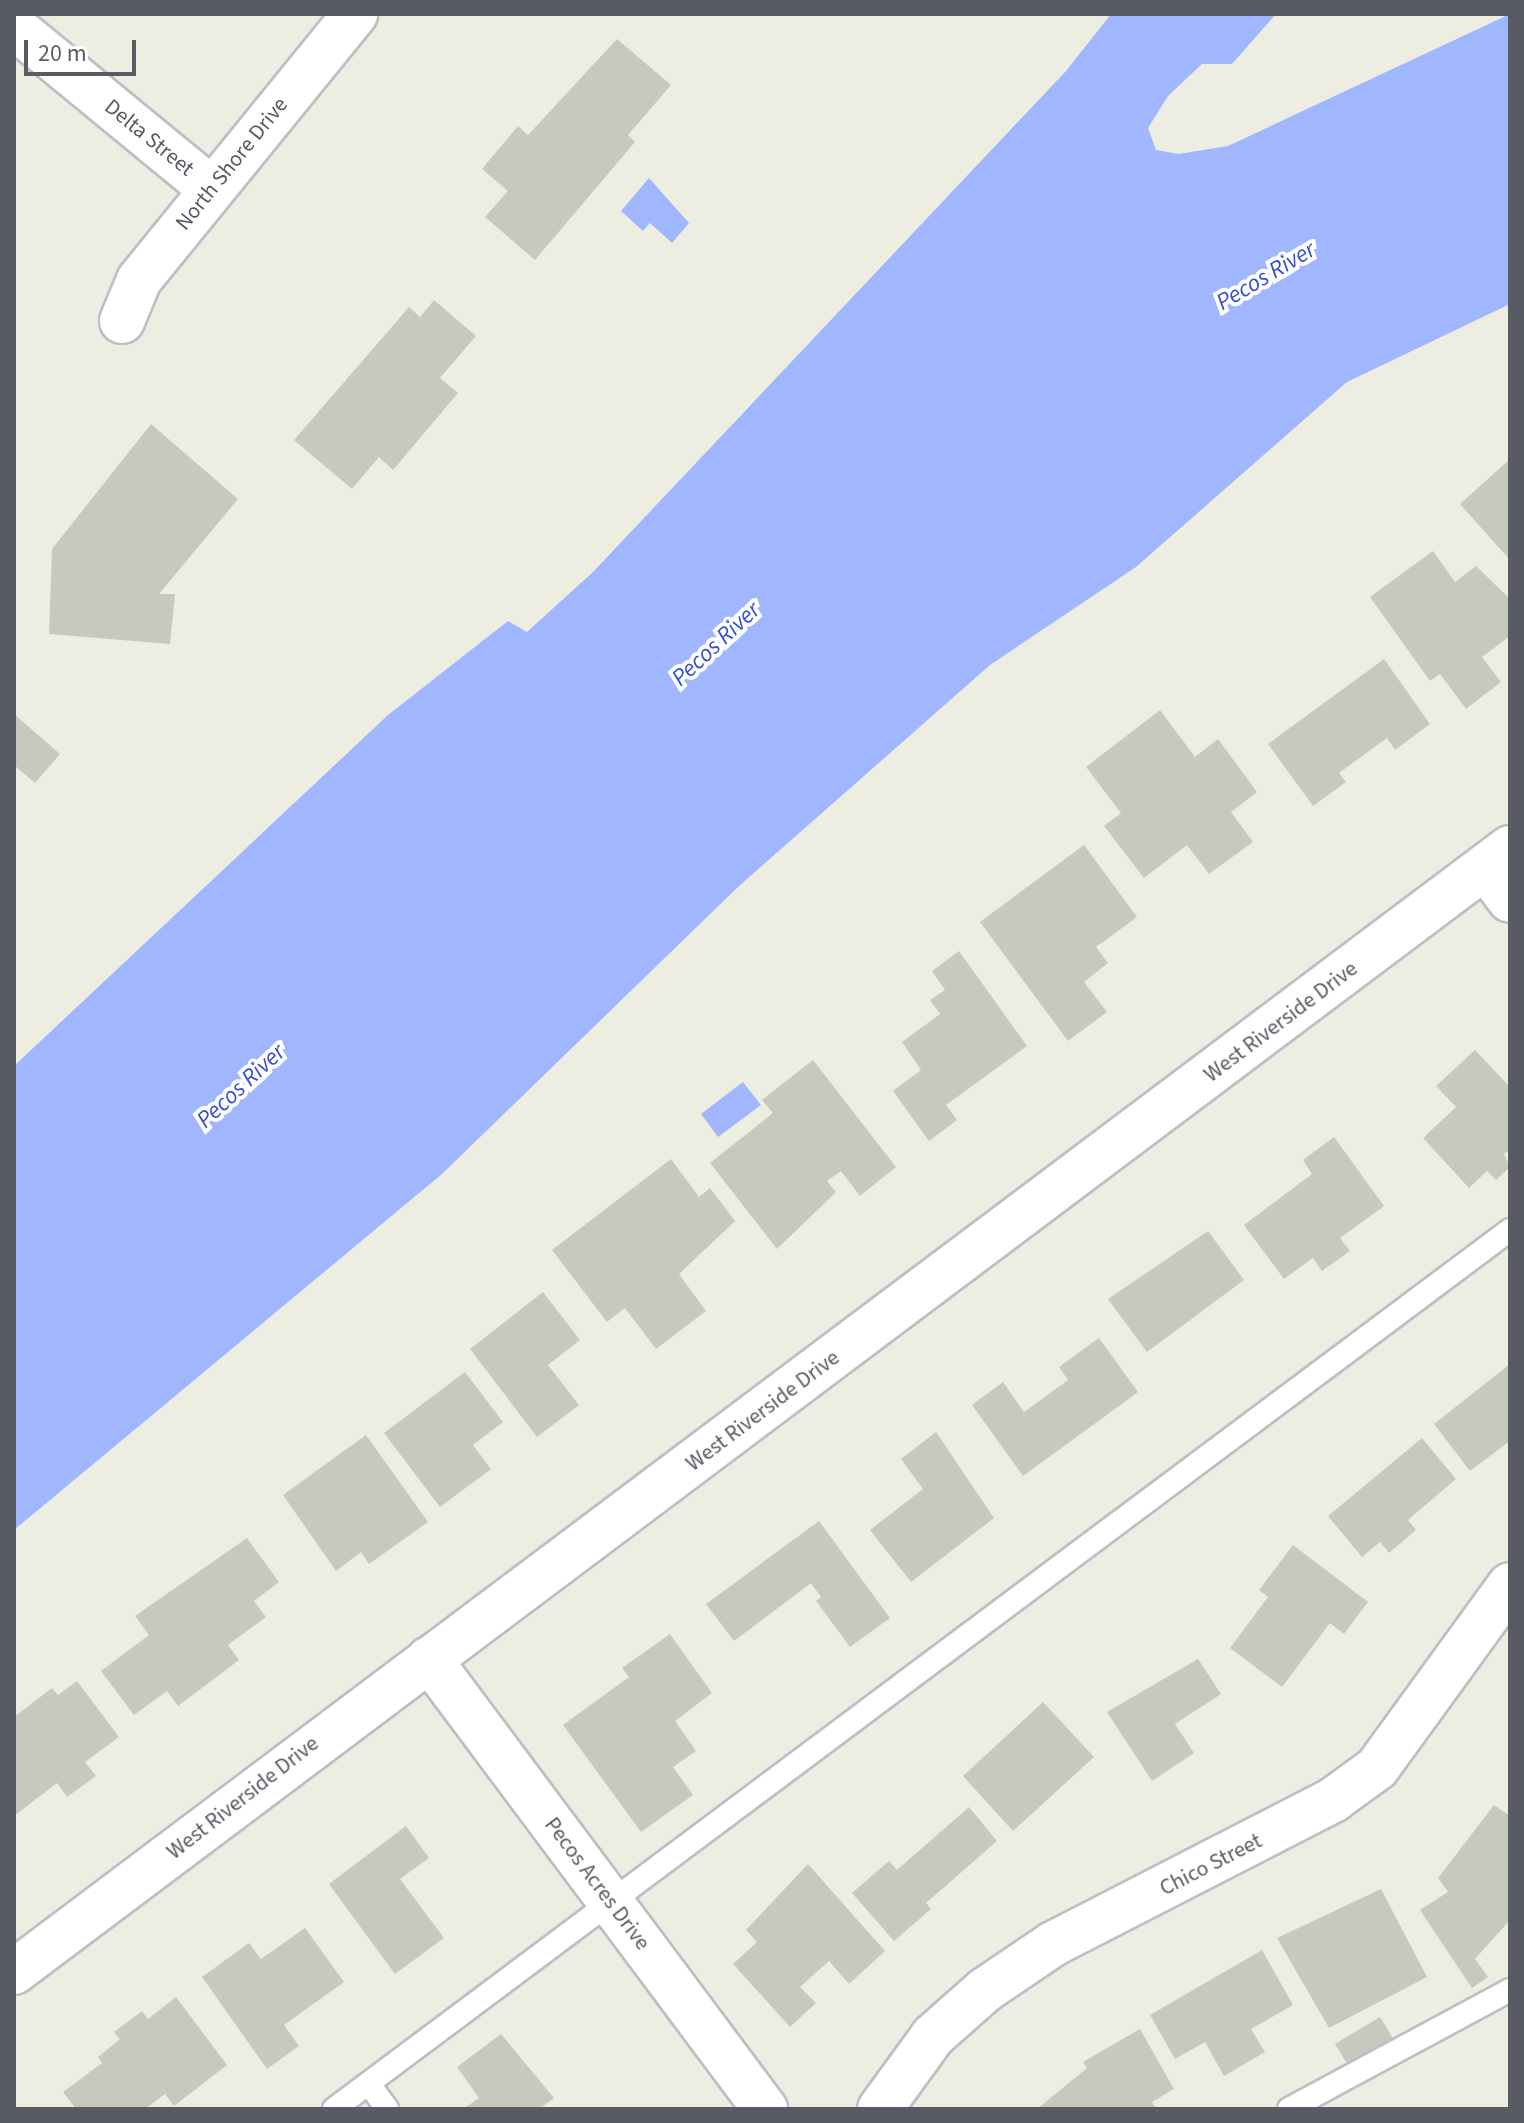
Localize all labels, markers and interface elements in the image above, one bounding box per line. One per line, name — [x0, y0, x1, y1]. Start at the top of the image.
scale bar — [28, 24, 140, 74]
text: 20 m — [38, 36, 87, 71]
street label: North Shore Drive — [170, 92, 294, 236]
street label: Delta Street — [99, 94, 199, 182]
water label: Pecos River — [1211, 235, 1321, 317]
water label: Pecos River — [666, 596, 766, 692]
street label: West Riverside Drive — [1199, 956, 1363, 1088]
water label: Pecos River — [191, 1038, 291, 1134]
street label: West Riverside Drive — [681, 1345, 845, 1477]
street label: West Riverside Drive — [162, 1731, 324, 1865]
street label: Pecos Acres Drive — [538, 1812, 656, 1956]
street label: Chico Street — [1156, 1828, 1266, 1902]

